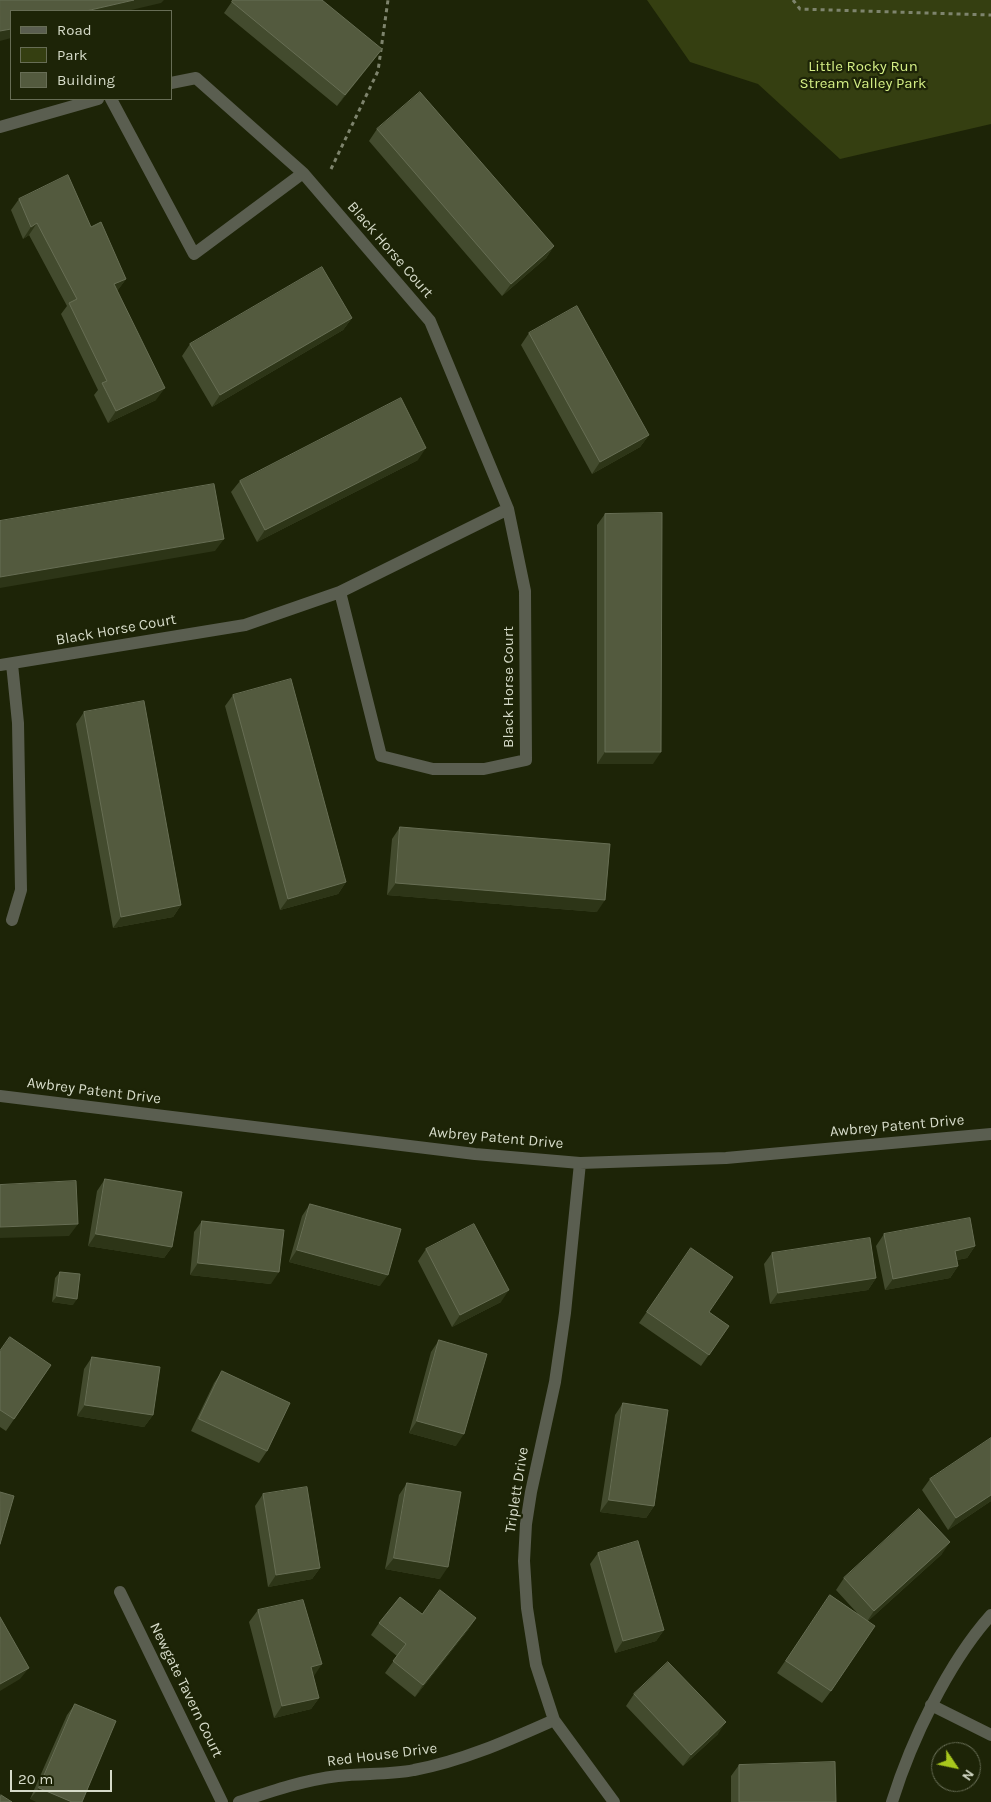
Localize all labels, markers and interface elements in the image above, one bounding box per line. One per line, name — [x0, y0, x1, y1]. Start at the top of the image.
legend — [10, 10, 172, 100]
text: Road — [57, 21, 92, 39]
text: Park — [57, 46, 87, 64]
park label: Little Rocky Run Stream Valley Park — [800, 58, 926, 93]
text: Building — [57, 71, 115, 89]
street label: Black Horse Court — [343, 198, 437, 302]
street label: Black Horse Court — [54, 611, 178, 649]
street label: Black Horse Court — [500, 626, 518, 748]
street label: Awbrey Patent Drive — [26, 1074, 162, 1108]
street label: Awbrey Patent Drive — [829, 1111, 965, 1141]
street label: Awbrey Patent Drive — [428, 1123, 564, 1153]
street label: Triplett Drive — [501, 1446, 533, 1534]
street label: Newgate Tavern Court — [146, 1620, 226, 1760]
street label: Red House Drive — [326, 1739, 438, 1771]
north arrow — [931, 1742, 981, 1792]
scale bar — [12, 1760, 115, 1792]
text: N — [958, 1766, 978, 1784]
text: 20 m — [18, 1770, 53, 1788]

